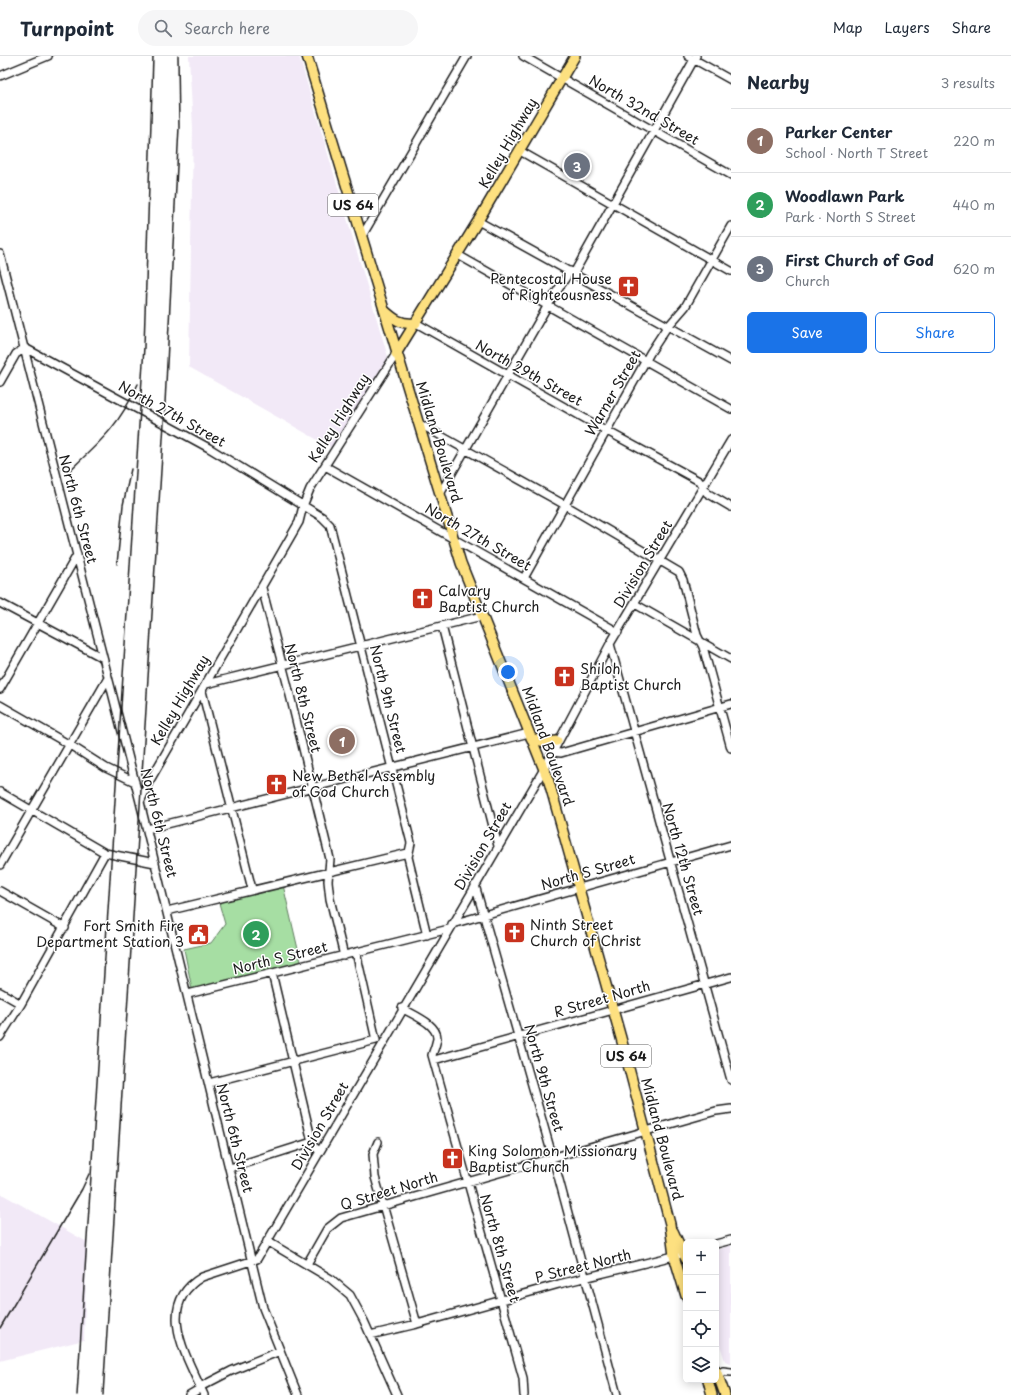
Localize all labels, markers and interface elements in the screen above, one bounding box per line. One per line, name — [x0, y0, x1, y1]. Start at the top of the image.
search box — [138, 10, 418, 46]
text: Turnpoint — [20, 14, 114, 42]
text: Search here — [184, 16, 270, 39]
icon: search — [152, 17, 174, 39]
text: Map — [833, 17, 863, 38]
text: Layers — [885, 17, 930, 38]
text: Share — [952, 17, 991, 38]
street label: North 32nd Street — [585, 69, 704, 150]
text: Nearby — [747, 69, 809, 95]
text: 3 results — [941, 73, 995, 92]
street label: Kelley Highway — [473, 94, 542, 192]
text: Parker Center — [785, 120, 893, 143]
text: 1 — [757, 131, 763, 150]
text: 220 m — [953, 131, 995, 150]
text: School · North T Street — [785, 143, 928, 162]
pin: 3 — [564, 151, 590, 181]
text: Woodlawn Park — [785, 184, 905, 207]
road number: US 64 — [328, 194, 378, 216]
text: 2 — [755, 195, 765, 214]
text: 440 m — [952, 195, 995, 214]
text: Park · North S Street — [785, 207, 916, 226]
text: First Church of God — [785, 248, 934, 271]
text: 3 — [756, 259, 764, 278]
text: 620 m — [953, 259, 995, 278]
place label: Pentecostal House of Righteousness — [490, 268, 612, 305]
text: Church — [785, 271, 830, 290]
church icon: Pentecostal House of Righteousness — [615, 274, 641, 300]
button: Save — [747, 312, 867, 353]
button: Share — [875, 312, 995, 353]
street label: North 29th Street — [472, 334, 587, 411]
street label: Warner Street — [579, 346, 646, 440]
street label: Kelley Highway — [303, 369, 374, 466]
street label: North 27th Street — [115, 375, 230, 452]
street label: Midland Boulevard — [411, 379, 468, 505]
street label: North 6th Street — [54, 452, 103, 566]
street label: North 27th Street — [421, 498, 536, 576]
street label: Division Street — [608, 516, 677, 612]
place label: Calvary Baptist Church — [438, 580, 539, 617]
church icon: Calvary Baptist Church — [410, 586, 436, 612]
street label: North 8th Street — [280, 641, 327, 755]
street label: North 9th Street — [365, 642, 412, 756]
street label: Kelley Highway — [145, 651, 214, 749]
place label: Shiloh Baptist Church — [580, 658, 681, 695]
your location — [498, 662, 518, 682]
church icon: Shiloh Baptist Church — [551, 664, 577, 690]
street label: Midland Boulevard — [517, 683, 580, 809]
pin: 1 — [329, 726, 355, 756]
place label: New Bethel Assembly of God Church — [292, 765, 435, 802]
street label: North 6th Street — [136, 766, 183, 880]
church icon: New Bethel Assembly of God Church — [264, 771, 290, 797]
street label: Division Street — [449, 797, 517, 894]
street label: North 12th Street — [657, 800, 710, 918]
street label: North S Street — [538, 848, 638, 895]
place label: Ninth Street Church of Christ — [530, 914, 642, 951]
place label: Fort Smith Fire Department Station 3 — [36, 915, 184, 952]
pin: 2 — [243, 919, 269, 949]
church icon: Ninth Street Church of Christ — [501, 920, 527, 946]
public building icon: Fort Smith Fire Department Station 3 — [186, 921, 212, 947]
street label: North S Street — [230, 936, 330, 979]
street label: R Street North — [551, 975, 652, 1022]
street label: North 9th Street — [519, 1022, 570, 1134]
road number: US 64 — [601, 1045, 651, 1067]
street label: Midland Boulevard — [636, 1075, 689, 1203]
street label: Division Street — [286, 1077, 354, 1174]
street label: North 6th Street — [212, 1081, 259, 1195]
place label: King Solomon Missionary Baptist Church — [468, 1140, 637, 1177]
church icon: King Solomon Missionary Baptist Church — [439, 1146, 465, 1172]
street label: Q Street North — [337, 1166, 440, 1215]
street label: North 8th Street — [475, 1191, 526, 1305]
map controls — [683, 1239, 719, 1383]
button: + — [683, 1239, 719, 1275]
street label: P Street North — [533, 1243, 633, 1288]
button: − — [683, 1275, 719, 1311]
button: locate — [683, 1311, 719, 1347]
button: layers — [683, 1347, 719, 1383]

